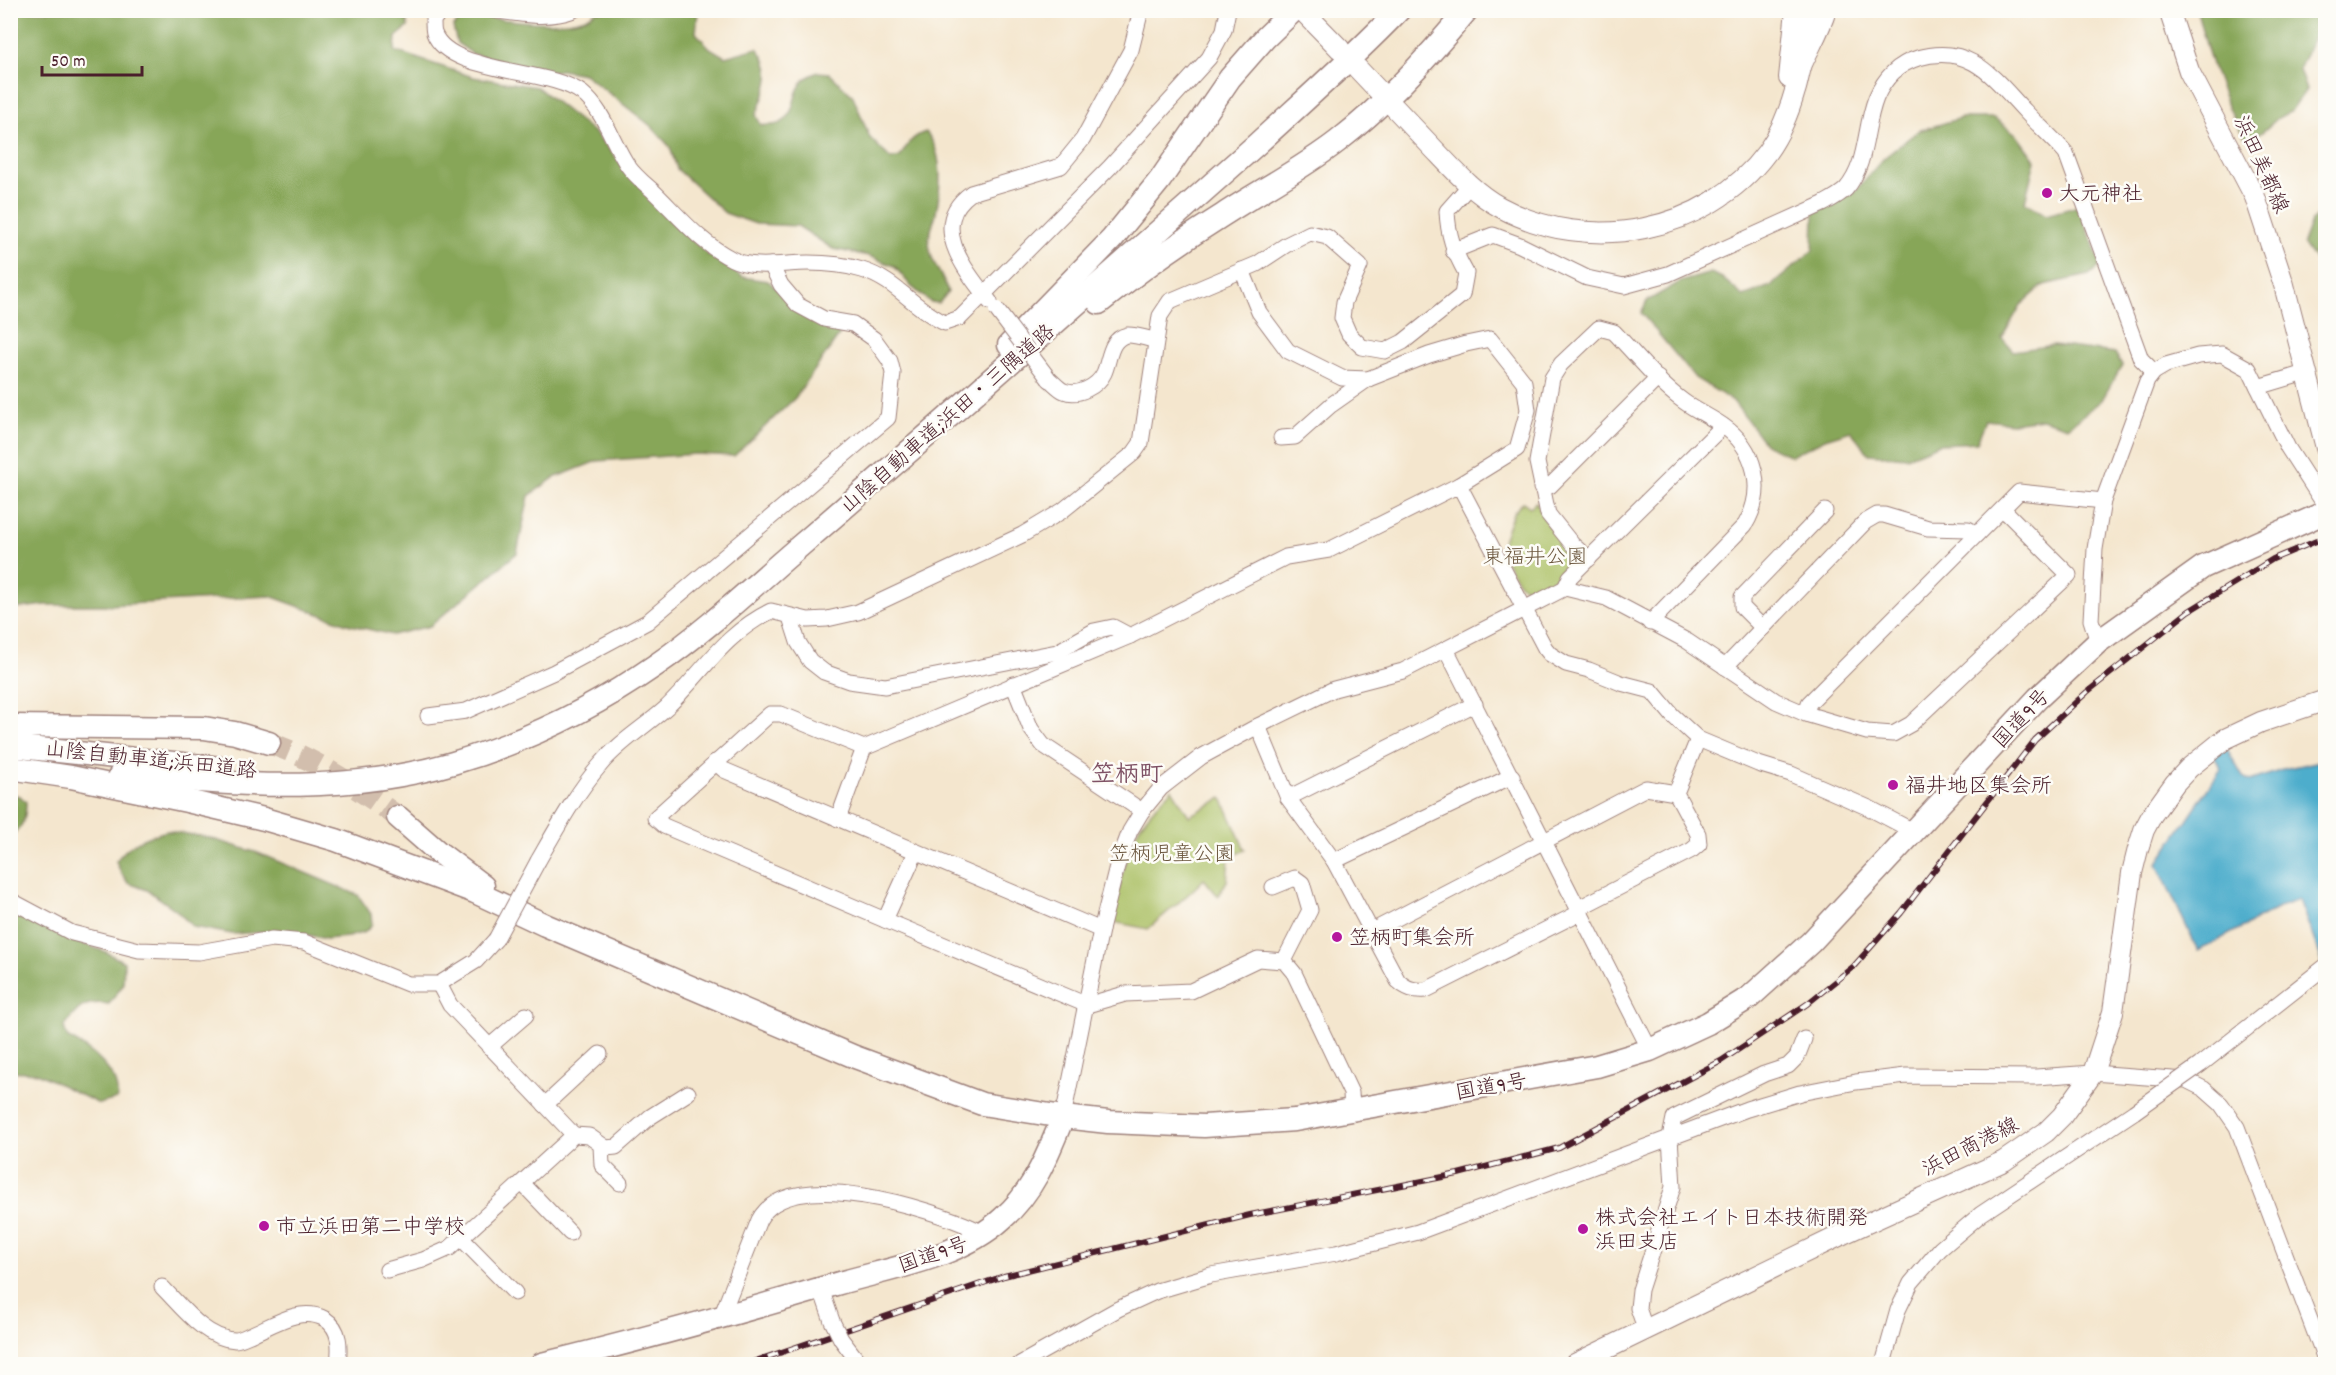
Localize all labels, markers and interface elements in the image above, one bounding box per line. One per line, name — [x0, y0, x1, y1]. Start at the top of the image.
scale bar — [42, 39, 142, 77]
text: 50 m — [51, 50, 86, 75]
street label: 浜田美都線 — [2224, 111, 2294, 219]
place label: 大元神社 — [2059, 181, 2143, 211]
marker: 大元神社 — [2040, 186, 2054, 200]
street label: 山陰自動車道;浜田・三隅道路 — [835, 318, 1063, 522]
park label: 東福井公園 — [1483, 544, 1588, 574]
street label: 国道9号 — [1987, 683, 2059, 757]
street label: 山陰自動車道;浜田道路 — [43, 736, 258, 788]
district label: 笠柄町 — [1091, 759, 1163, 793]
place label: 福井地区集会所 — [1905, 773, 2052, 803]
marker: 福井地区集会所 — [1886, 778, 1900, 792]
park label: 笠柄児童公園 — [1109, 841, 1235, 871]
place label: 笠柄町集会所 — [1349, 925, 1475, 955]
marker: 笠柄町集会所 — [1330, 930, 1344, 944]
street label: 国道9号 — [1453, 1068, 1530, 1110]
street label: 浜田商港線 — [1918, 1111, 2025, 1186]
place label: 株式会社エイト日本技術開発 浜田支店 — [1595, 1205, 1868, 1259]
place label: 市立浜田第二中学校 — [276, 1214, 465, 1244]
marker: 市立浜田第二中学校 — [257, 1219, 271, 1233]
marker: 株式会社エイト日本技術開発 浜田支店 — [1576, 1222, 1590, 1236]
street label: 国道9号 — [895, 1231, 973, 1283]

